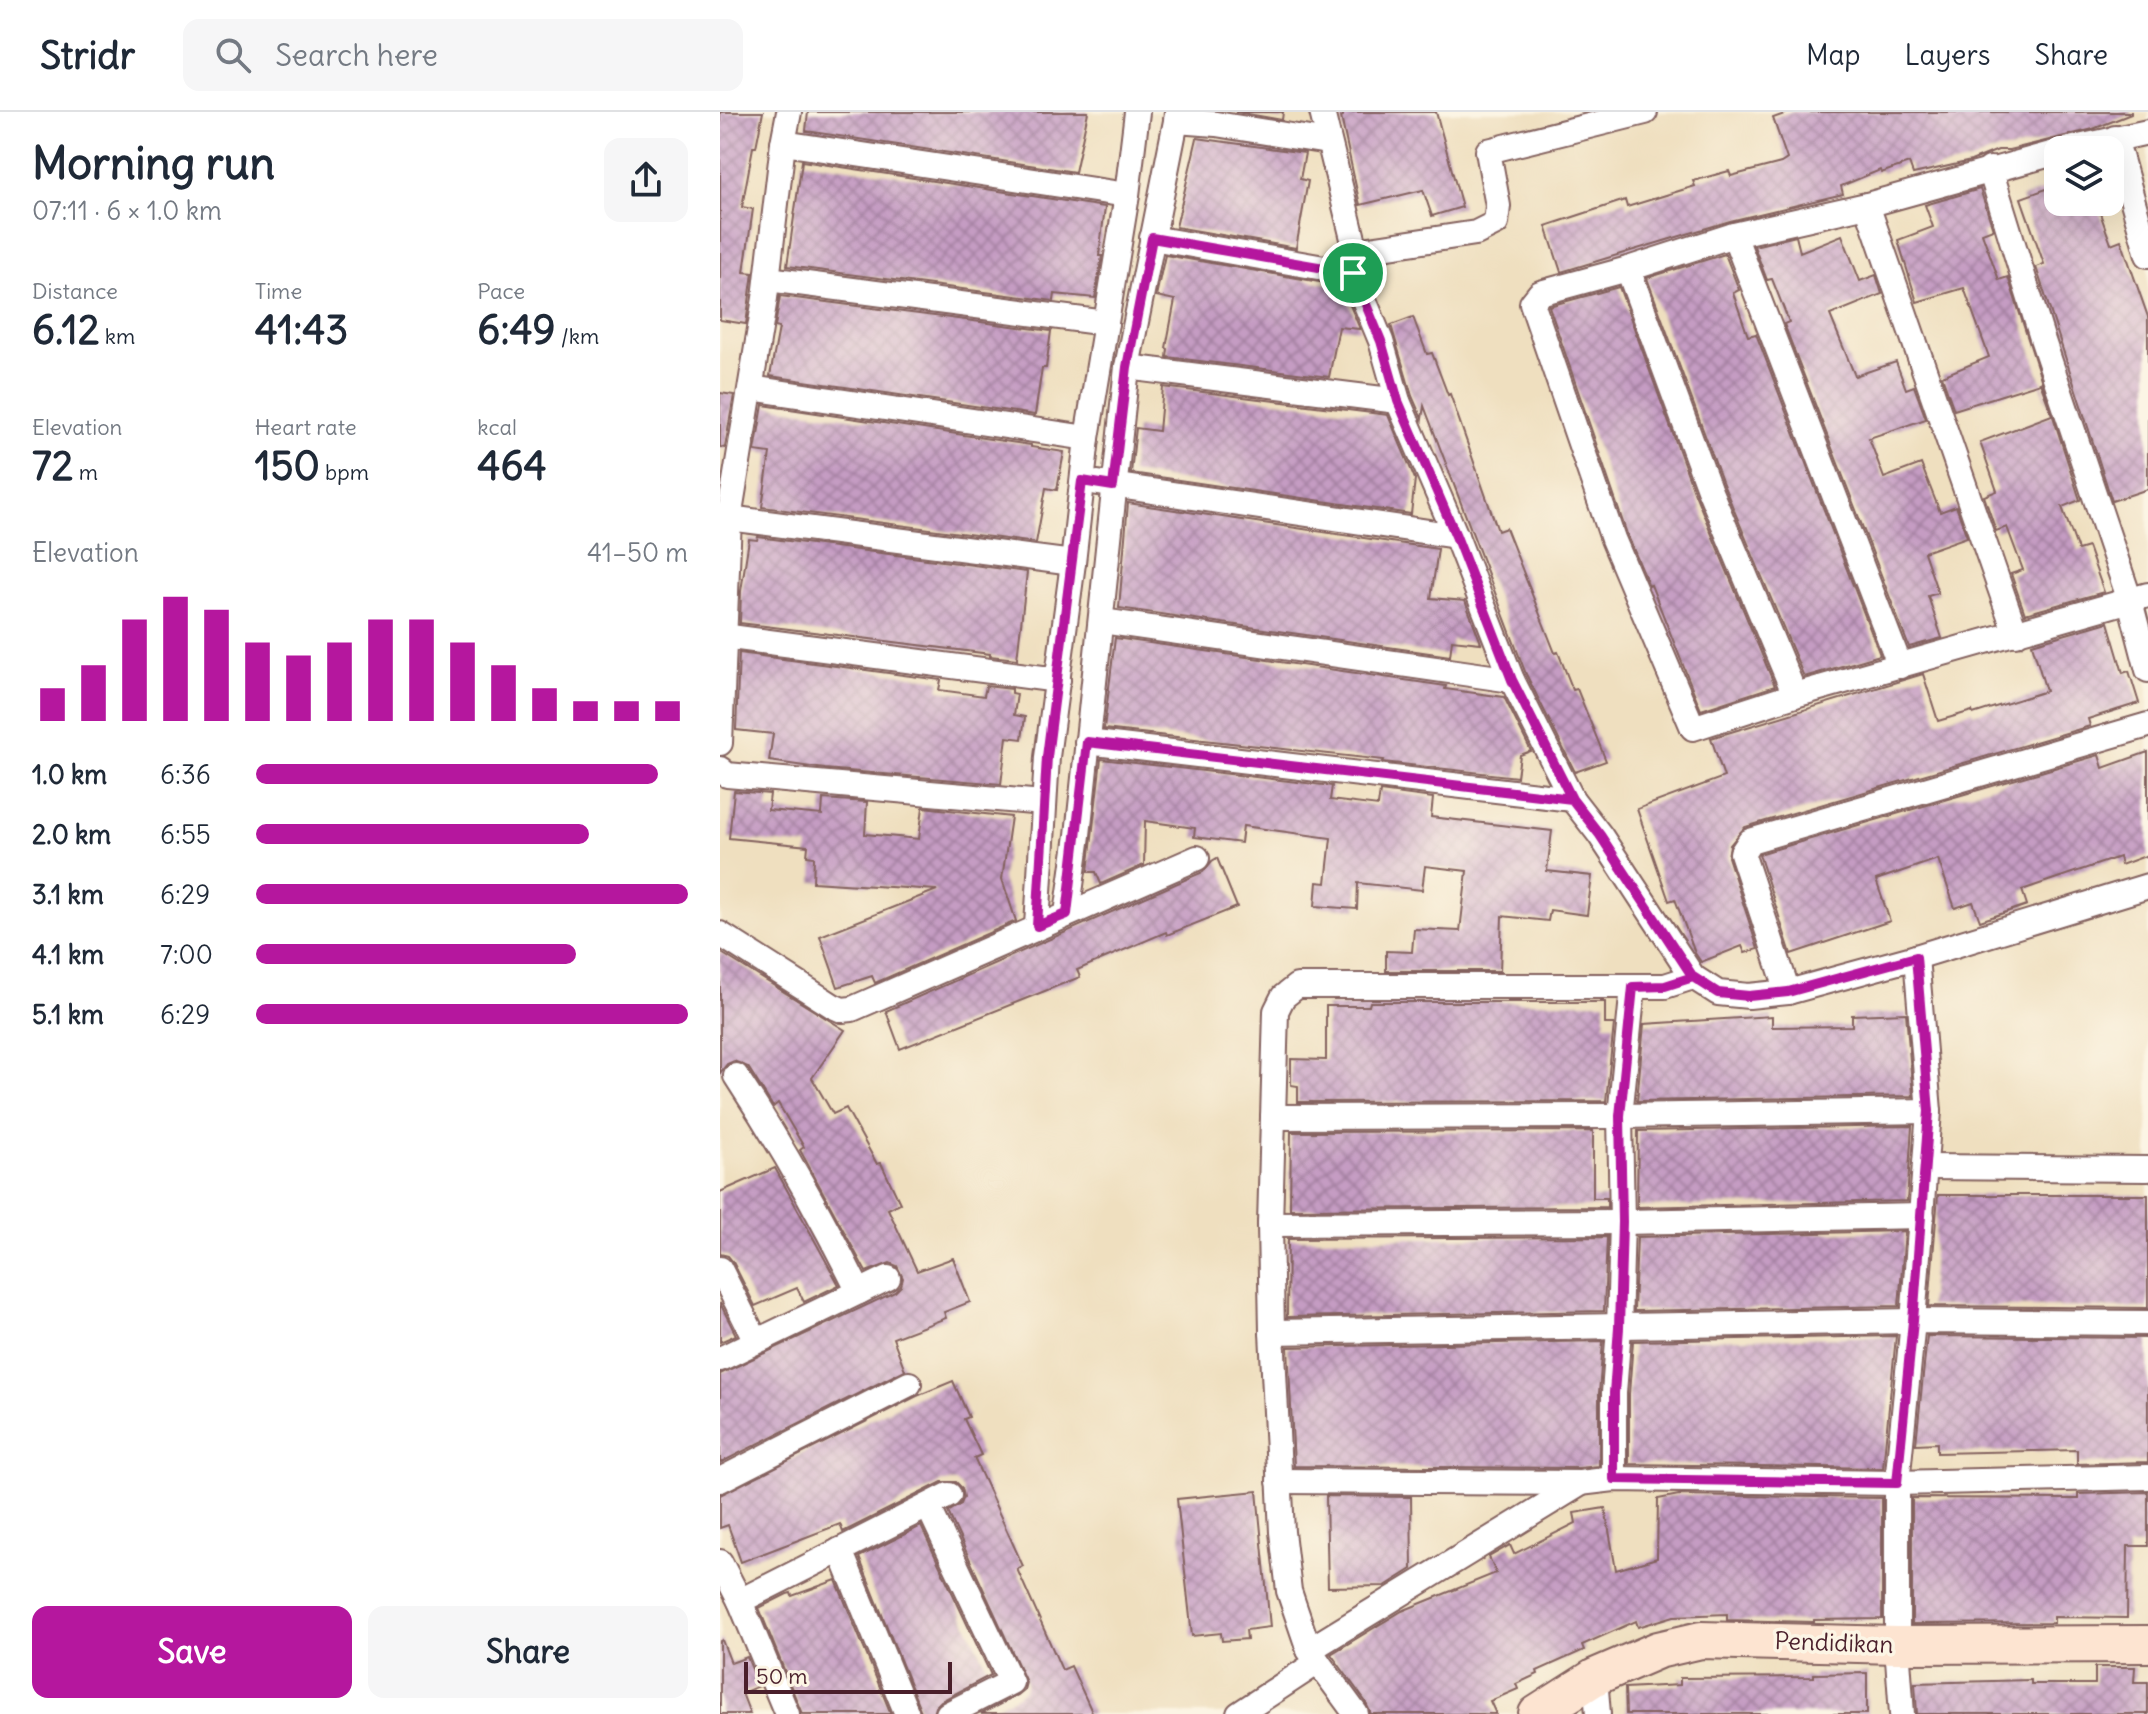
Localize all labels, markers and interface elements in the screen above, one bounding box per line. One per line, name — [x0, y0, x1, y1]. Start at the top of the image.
search box — [183, 19, 743, 91]
text: Stridr — [40, 32, 135, 79]
icon: search — [211, 33, 255, 77]
text: Search here — [275, 36, 438, 74]
text: Map — [1806, 37, 1861, 73]
text: Layers — [1905, 37, 1991, 73]
text: Share — [2035, 37, 2108, 73]
text: Morning run — [32, 136, 275, 191]
map controls — [2044, 136, 2124, 216]
button: layers — [2044, 136, 2124, 216]
button: share — [604, 138, 688, 222]
text: 07:11 · 6 × 1.0 km — [32, 194, 222, 227]
pin — [1319, 239, 1387, 307]
icon: arrive — [1331, 251, 1375, 295]
text: Distance — [32, 277, 118, 305]
text: Time — [255, 277, 302, 305]
text: Pace — [477, 277, 525, 305]
text: 6.12 — [32, 305, 100, 355]
text: 41:43 — [255, 305, 348, 355]
text: 6:49 — [477, 305, 556, 355]
text: km — [100, 322, 135, 350]
text: /km — [556, 322, 599, 350]
text: Elevation — [32, 413, 122, 441]
text: Heart rate — [255, 413, 357, 441]
text: kcal — [477, 413, 517, 441]
text: 72 — [32, 441, 74, 491]
text: 150 — [255, 441, 320, 491]
text: 464 — [477, 441, 547, 491]
text: m — [74, 458, 98, 486]
text: bpm — [320, 458, 369, 486]
text: Elevation — [32, 536, 139, 569]
text: 41–50 m — [587, 536, 688, 569]
text: 1.0 km — [32, 758, 107, 791]
text: 6:36 — [160, 758, 211, 791]
text: 2.0 km — [32, 818, 111, 851]
text: 6:55 — [160, 818, 211, 851]
text: 3.1 km — [32, 878, 104, 911]
text: 6:29 — [160, 878, 210, 911]
text: 4.1 km — [32, 938, 104, 971]
text: 7:00 — [160, 938, 213, 971]
text: 5.1 km — [32, 998, 104, 1031]
text: 6:29 — [160, 998, 210, 1031]
button: Save — [32, 1606, 352, 1698]
button: Share — [368, 1606, 688, 1698]
street label: Pendidikan — [1774, 1625, 1894, 1659]
scale bar — [744, 1658, 952, 1694]
text: 50 m — [756, 1662, 808, 1690]

